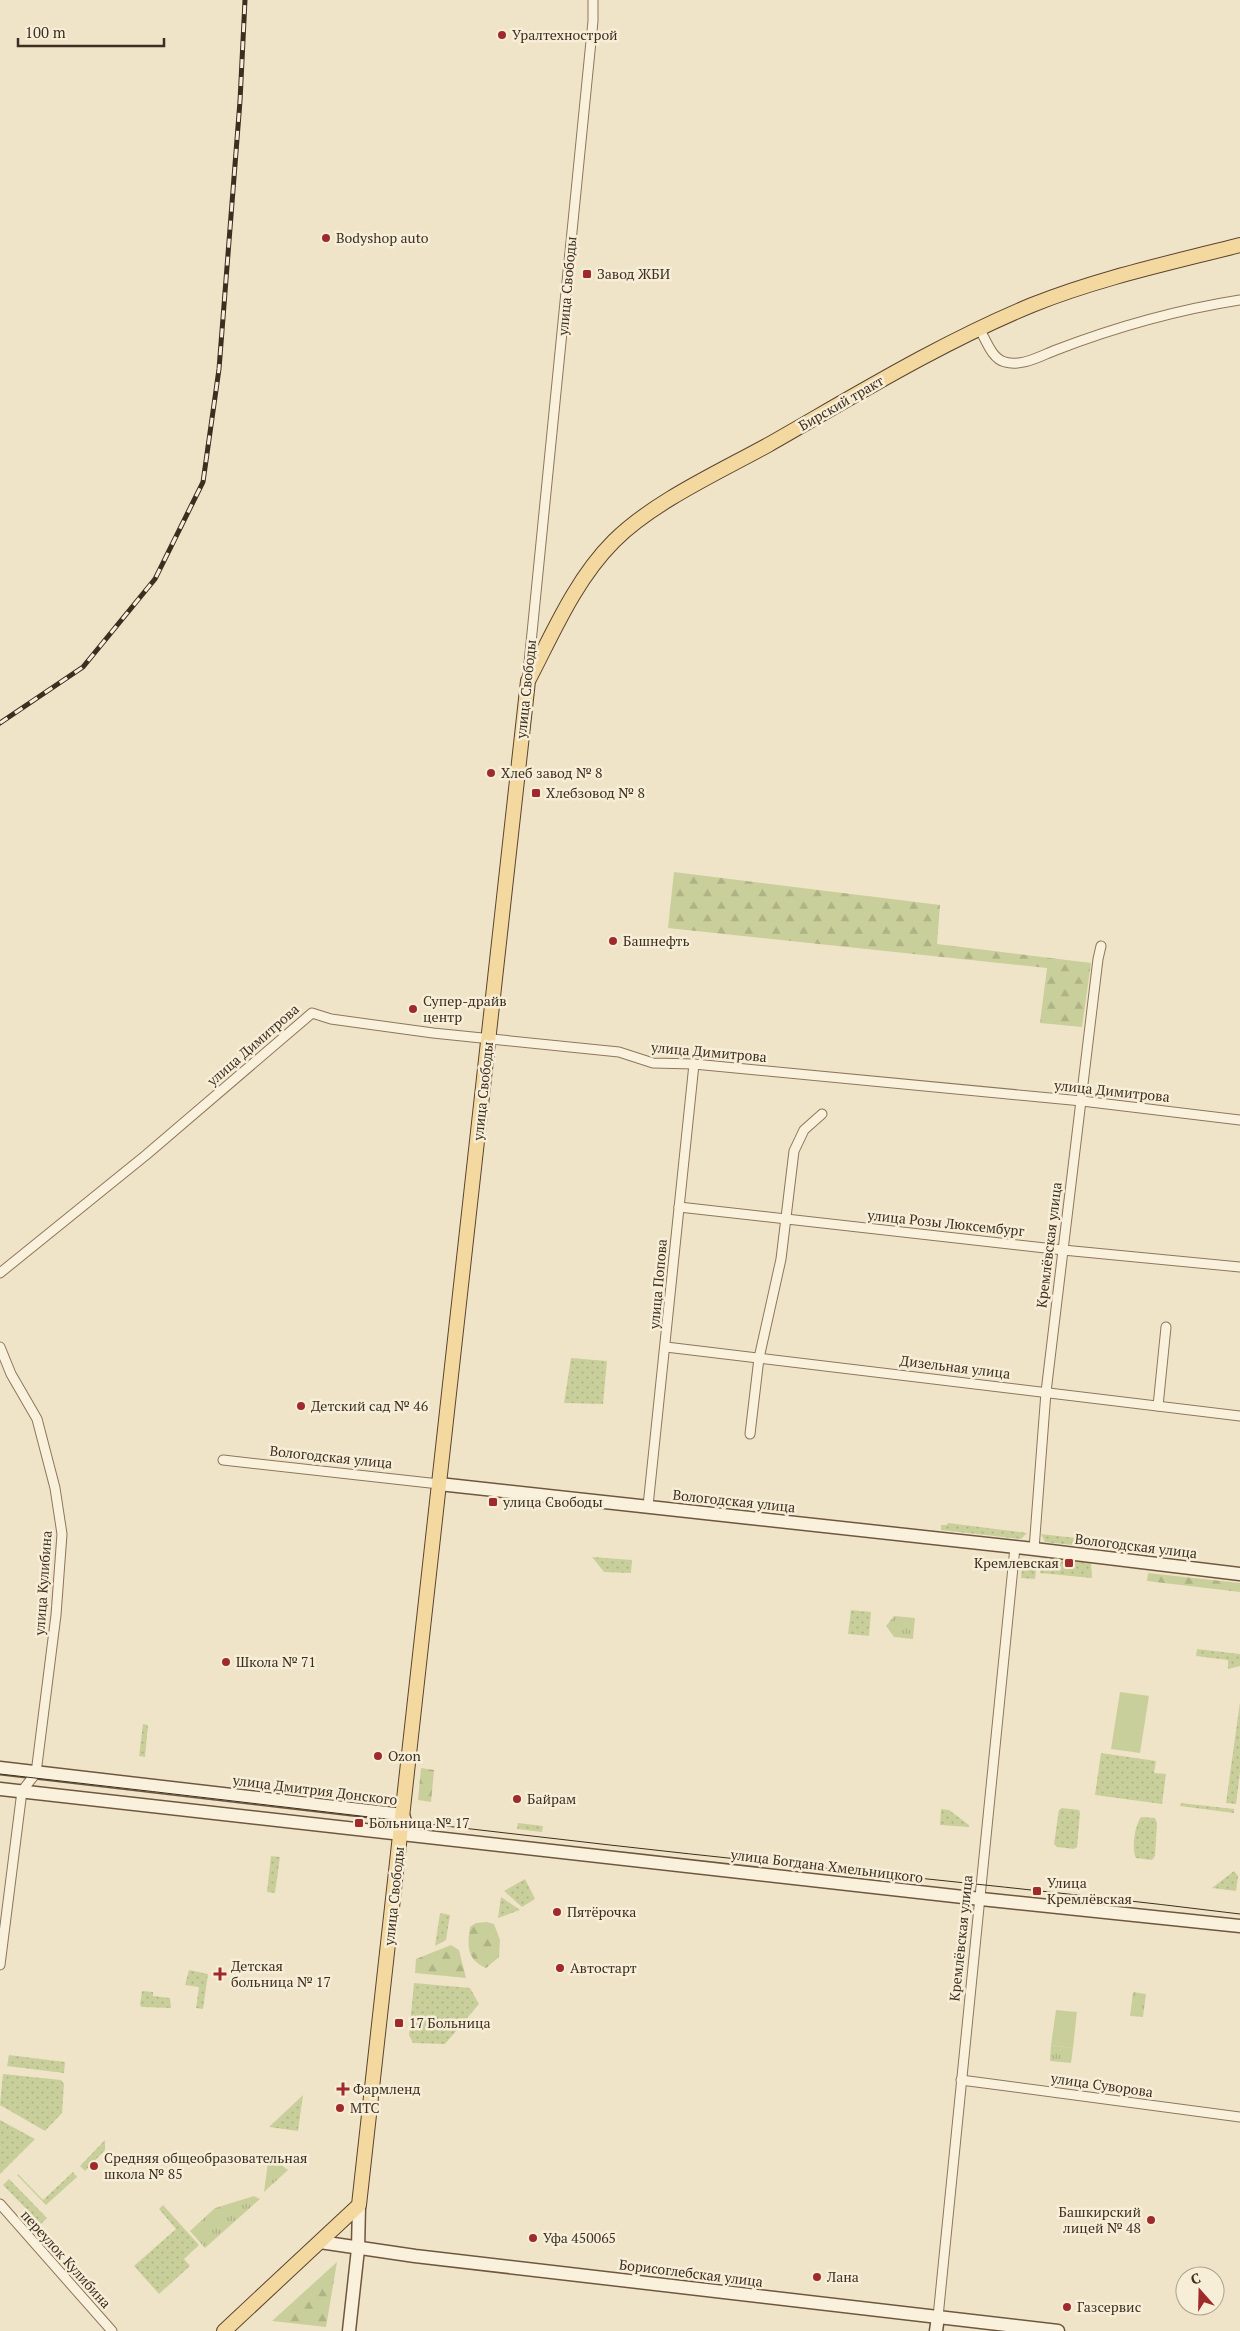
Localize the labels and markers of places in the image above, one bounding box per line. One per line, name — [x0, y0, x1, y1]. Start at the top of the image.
place label: Уралтехнострой — [512, 25, 618, 44]
marker: Уралтехнострой — [496, 29, 508, 41]
place label: Bodyshop auto — [336, 228, 429, 247]
marker: Bodyshop auto — [320, 232, 332, 244]
place label: Завод ЖБИ — [597, 264, 670, 283]
marker: Завод ЖБИ — [581, 268, 593, 280]
place label: Хлеб завод № 8 — [501, 763, 603, 782]
marker: Хлеб завод № 8 — [485, 767, 497, 779]
place label: Хлебзовод № 8 — [546, 783, 645, 802]
marker: Хлебзовод № 8 — [530, 787, 542, 799]
place label: Башнефть — [623, 931, 690, 950]
marker: Башнефть — [607, 935, 619, 947]
place label: Супер-драйв центр — [423, 991, 507, 1026]
marker: Супер-драйв центр — [407, 1003, 419, 1015]
place label: Детский сад № 46 — [311, 1396, 429, 1415]
marker: Детский сад № 46 — [295, 1400, 307, 1412]
place label: улица Свободы — [502, 1492, 603, 1511]
marker: улица Свободы — [487, 1496, 499, 1508]
place label: Кремлевская — [974, 1553, 1059, 1572]
marker: Кремлевская — [1063, 1557, 1075, 1569]
place label: Школа № 71 — [236, 1652, 316, 1671]
marker: Школа № 71 — [220, 1656, 232, 1668]
place label: Ozon — [388, 1746, 422, 1765]
marker: Ozon — [372, 1750, 384, 1762]
place label: Байрам — [527, 1789, 576, 1808]
marker: Байрам — [511, 1793, 523, 1805]
place label: Больница № 17 — [369, 1813, 470, 1832]
marker: Больница № 17 — [353, 1817, 365, 1829]
place label: Улица Кремлёвская — [1047, 1873, 1132, 1908]
marker: Улица Кремлёвская — [1031, 1885, 1043, 1897]
place label: Пятёрочка — [567, 1902, 636, 1921]
marker: Пятёрочка — [551, 1906, 563, 1918]
place label: Детская больница № 17 — [231, 1956, 331, 1991]
place label: Автостарт — [570, 1958, 637, 1977]
marker: Автостарт — [554, 1962, 566, 1974]
marker: Детская больница № 17 — [213, 1967, 227, 1981]
place label: 17 Больница — [409, 2013, 491, 2032]
marker: 17 Больница — [393, 2017, 405, 2029]
place label: Фармленд — [353, 2079, 421, 2098]
marker: Фармленд — [337, 2083, 349, 2095]
place label: МТС — [350, 2098, 379, 2117]
marker: МТС — [334, 2102, 346, 2114]
place label: Средняя общеобразовательная школа № 85 — [104, 2148, 307, 2183]
marker: Средняя общеобразовательная школа № 85 — [88, 2160, 100, 2172]
place label: Башкирский лицей № 48 — [1059, 2202, 1141, 2237]
marker: Башкирский лицей № 48 — [1145, 2214, 1157, 2226]
place label: Уфа 450065 — [543, 2228, 616, 2247]
marker: Уфа 450065 — [527, 2232, 539, 2244]
place label: Лана — [826, 2267, 859, 2286]
marker: Лана — [811, 2271, 823, 2283]
place label: Газсервис — [1077, 2297, 1141, 2316]
marker: Газсервис — [1061, 2301, 1073, 2313]

